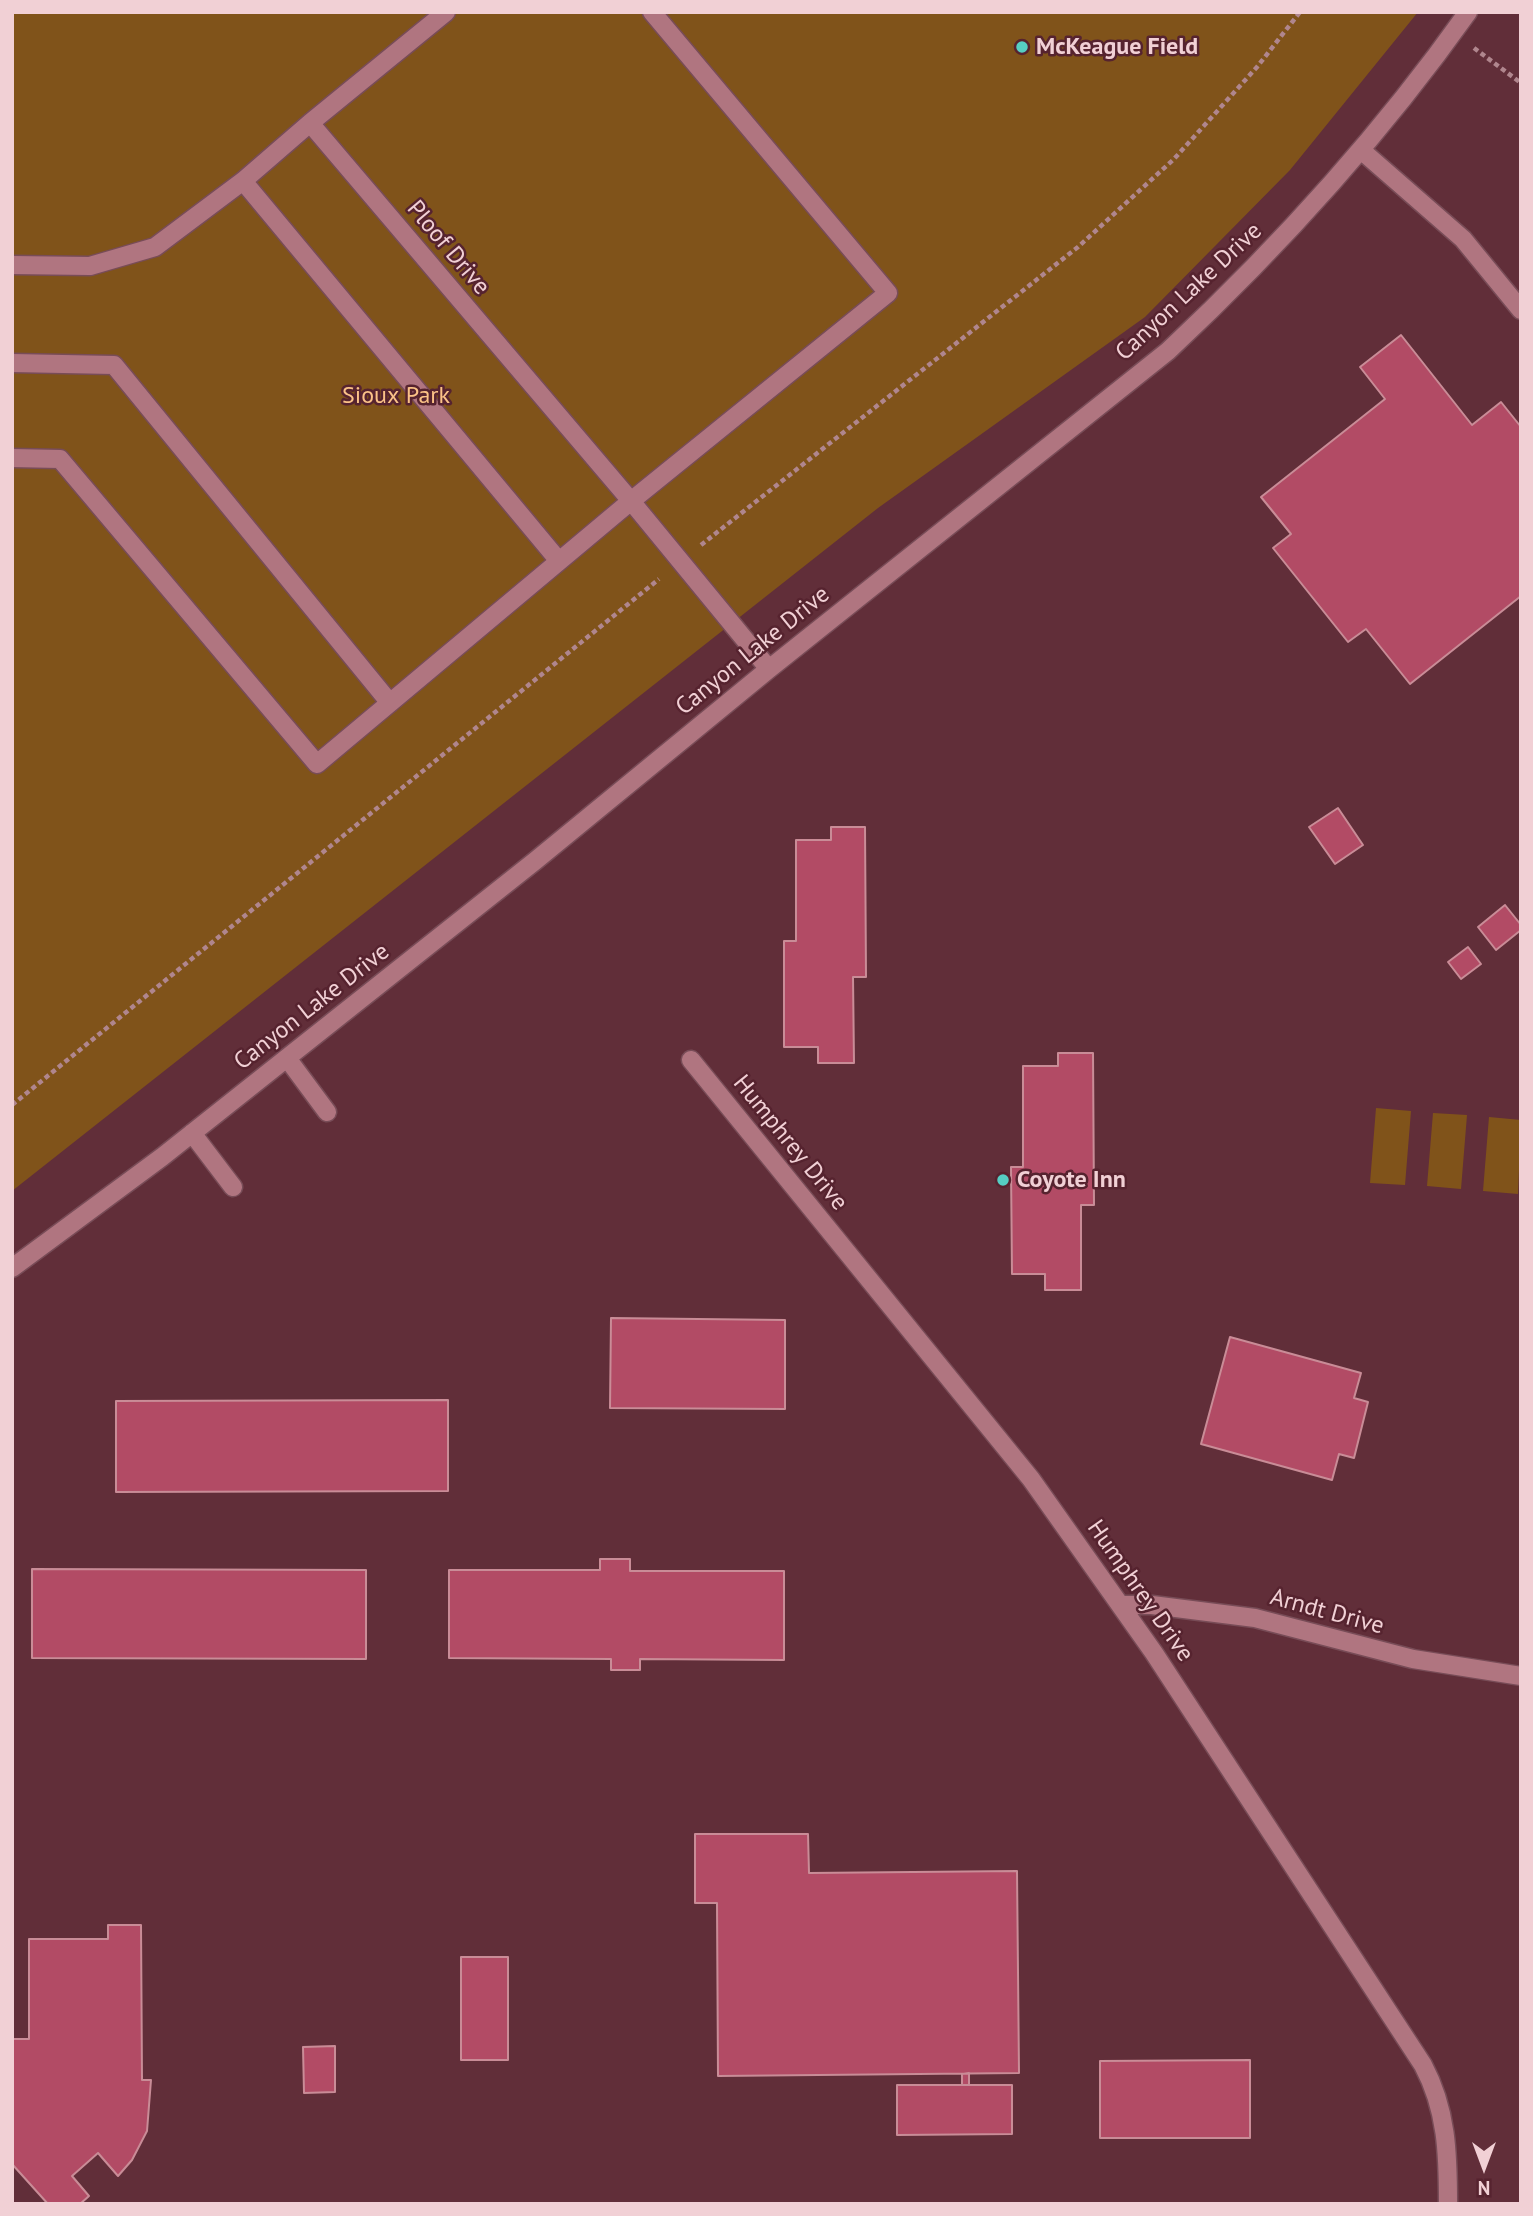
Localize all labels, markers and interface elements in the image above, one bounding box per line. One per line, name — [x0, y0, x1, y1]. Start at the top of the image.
place label: McKeague Field — [1036, 33, 1198, 61]
marker: McKeague Field — [1014, 39, 1030, 55]
street label: Ploof Drive — [400, 195, 496, 301]
street label: Canyon Lake Drive — [1110, 217, 1268, 367]
park label: Sioux Park — [342, 382, 450, 410]
street label: Canyon Lake Drive — [670, 580, 836, 722]
street label: Canyon Lake Drive — [229, 937, 395, 1077]
street label: Humphrey Drive — [727, 1069, 853, 1217]
place label: Coyote Inn — [1017, 1166, 1126, 1194]
marker: Coyote Inn — [995, 1172, 1011, 1188]
street label: Humphrey Drive — [1081, 1515, 1199, 1667]
street label: Arndt Drive — [1267, 1583, 1387, 1641]
north arrow — [1449, 2132, 1519, 2202]
text: N — [1478, 2176, 1490, 2200]

